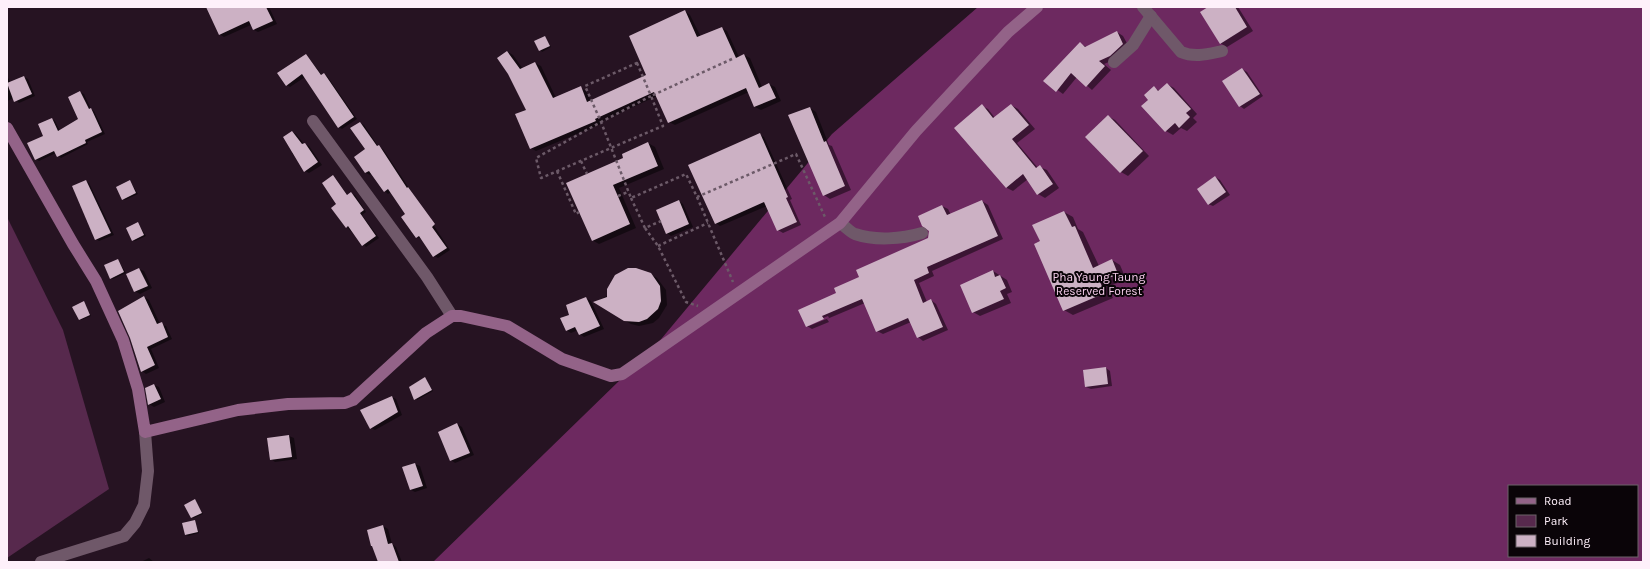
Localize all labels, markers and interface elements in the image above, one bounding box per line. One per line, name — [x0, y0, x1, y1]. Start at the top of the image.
park label: Pha Yaung Taung Reserved Forest — [1053, 270, 1146, 298]
legend — [1508, 485, 1638, 557]
text: Road — [1544, 494, 1572, 508]
text: Park — [1544, 514, 1569, 528]
text: Building — [1544, 534, 1591, 548]

